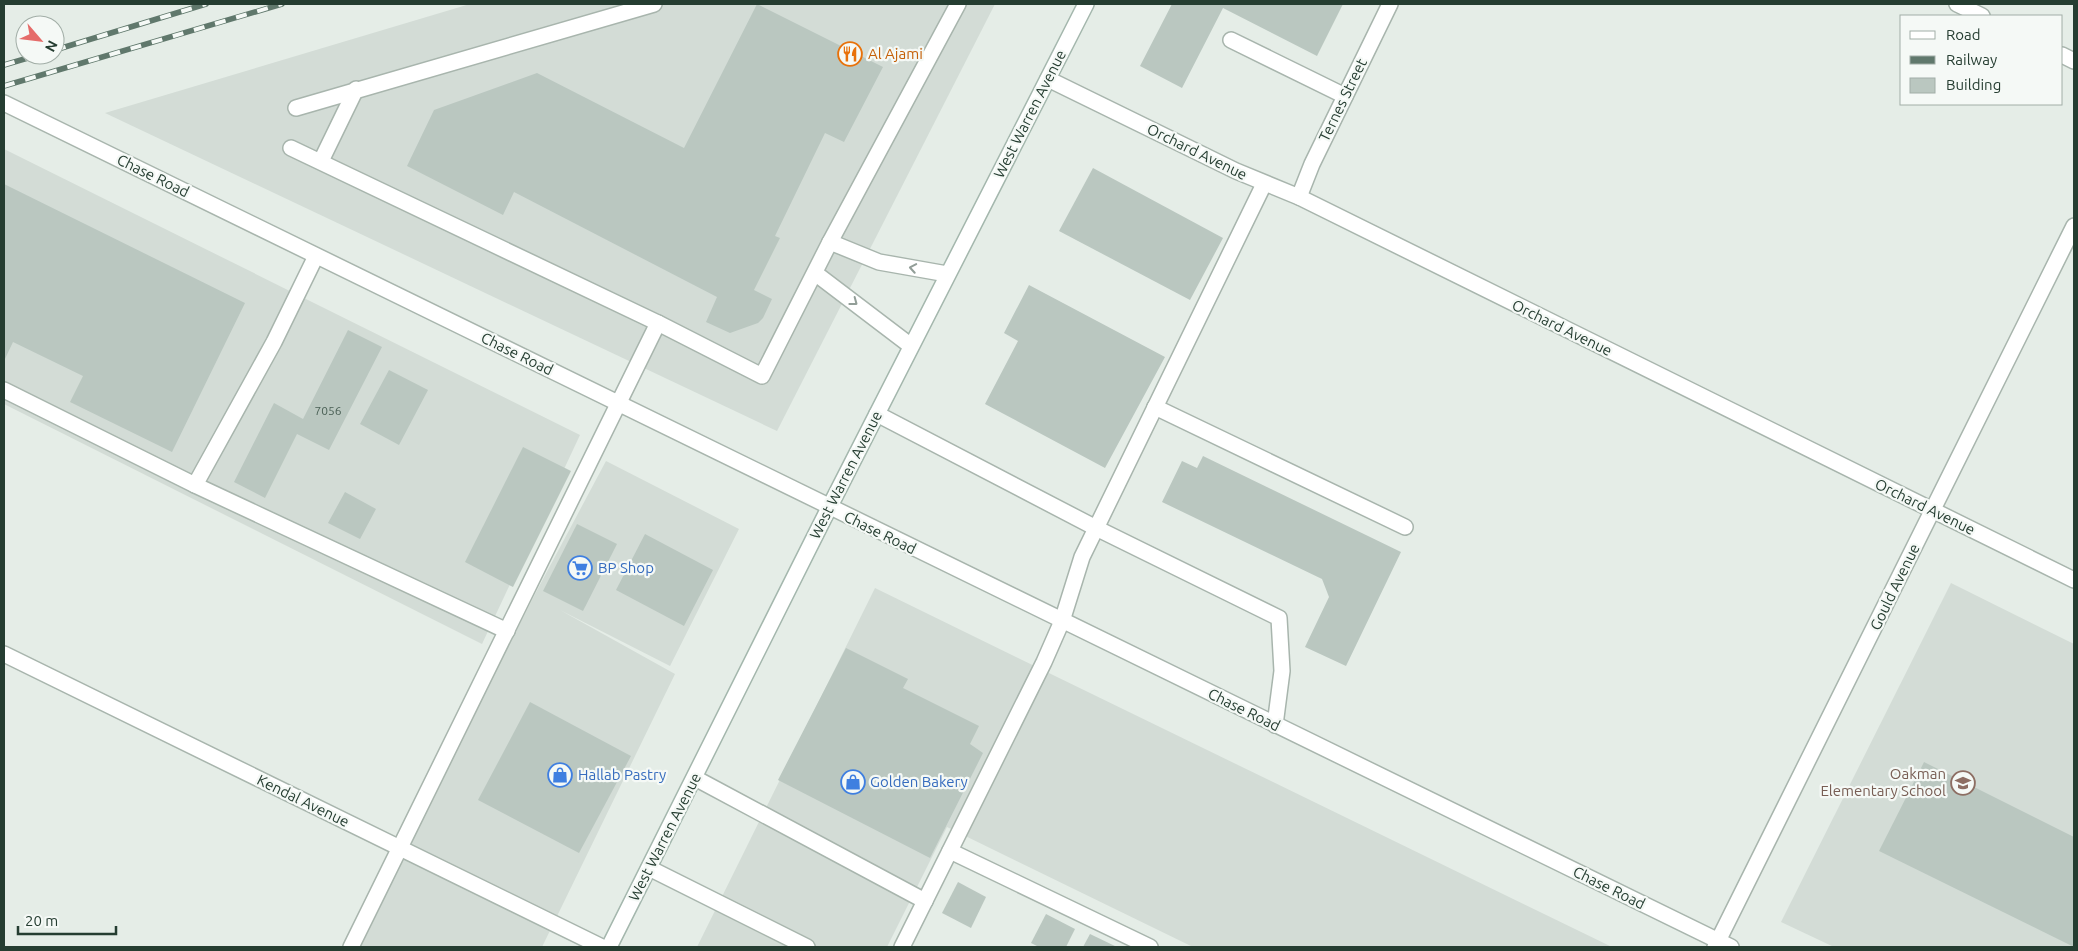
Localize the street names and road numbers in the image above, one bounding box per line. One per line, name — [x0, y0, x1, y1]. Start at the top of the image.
street label: West Warren Avenue — [990, 47, 1069, 181]
street label: Ternes Street — [1315, 55, 1370, 144]
street label: Orchard Avenue — [1145, 120, 1250, 183]
street label: Chase Road — [114, 151, 192, 200]
street label: Orchard Avenue — [1510, 296, 1615, 359]
street label: Chase Road — [478, 329, 556, 378]
street label: West Warren Avenue — [806, 408, 885, 542]
street label: Orchard Avenue — [1873, 475, 1978, 538]
street label: Chase Road — [841, 508, 919, 557]
street label: Gould Avenue — [1866, 541, 1923, 633]
street label: Chase Road — [1205, 685, 1283, 734]
street label: West Warren Avenue — [625, 770, 704, 904]
street label: Kendal Avenue — [254, 771, 352, 830]
street label: Chase Road — [1570, 863, 1648, 912]

